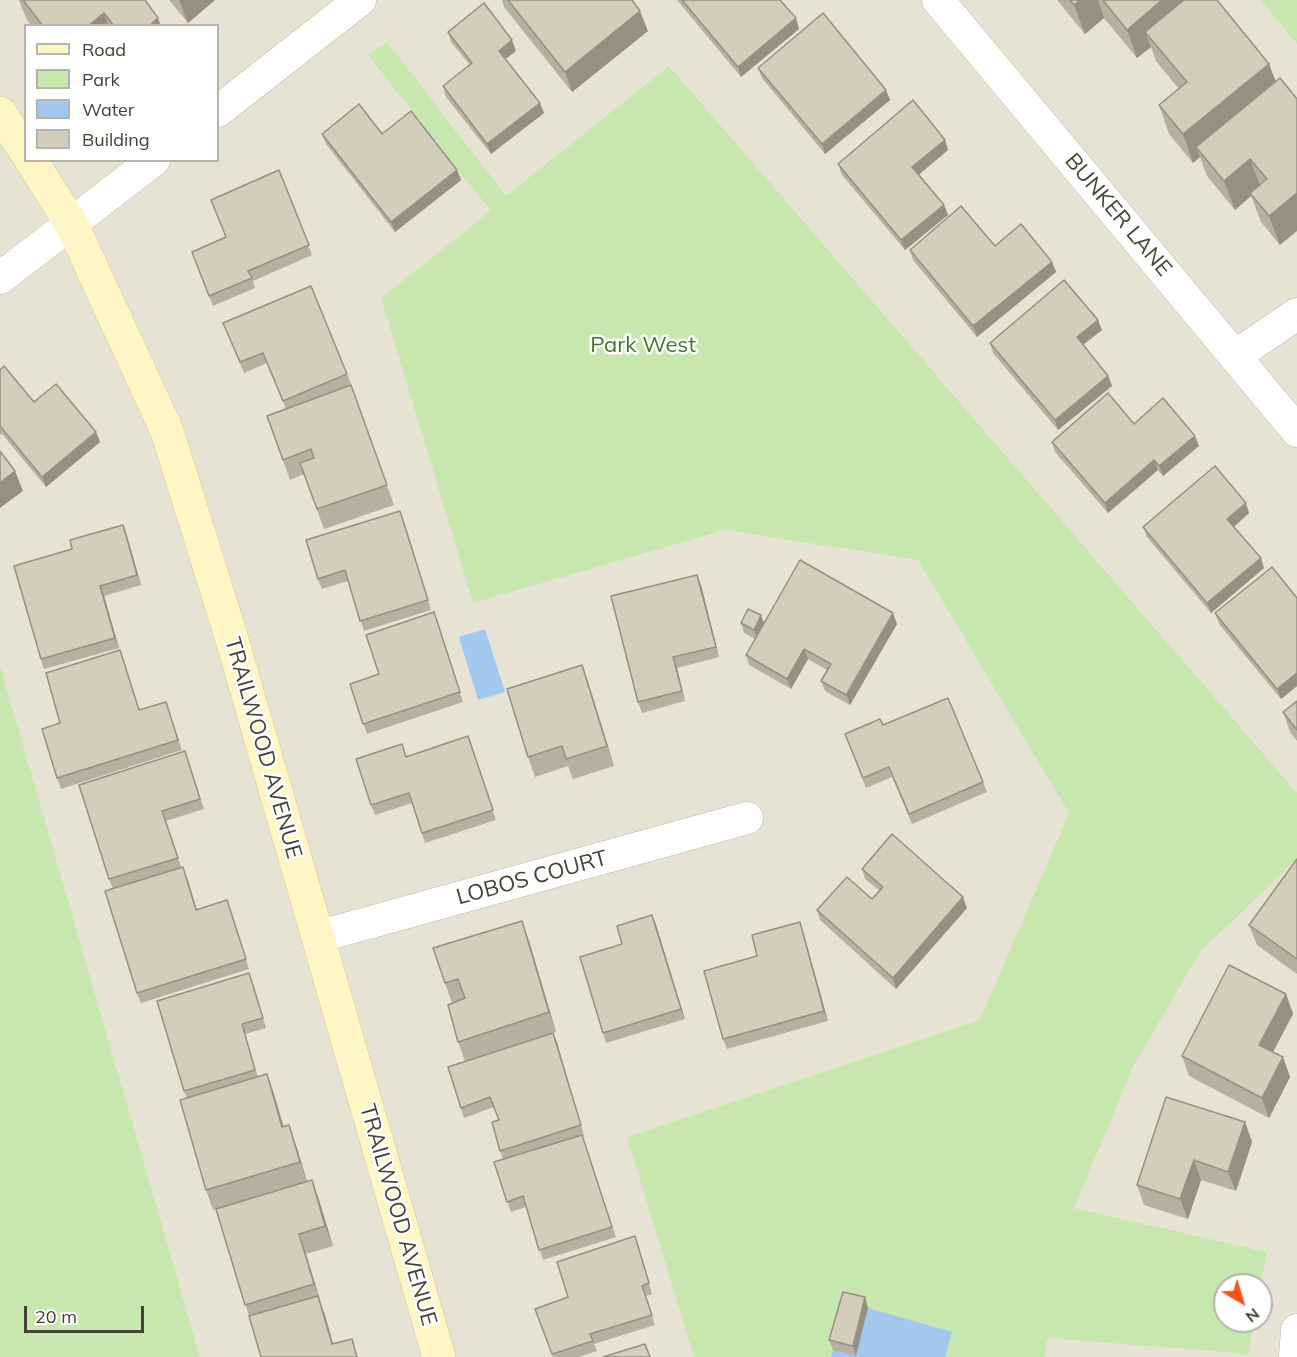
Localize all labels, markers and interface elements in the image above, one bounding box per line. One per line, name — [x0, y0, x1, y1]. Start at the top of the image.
legend — [24, 24, 219, 162]
text: Road — [82, 38, 126, 61]
text: Park — [82, 68, 120, 91]
text: Water — [82, 98, 134, 121]
text: Building — [82, 128, 150, 151]
street label: BUNKER LANE — [1059, 148, 1177, 282]
park label: Park West — [590, 332, 696, 358]
street label: TRAILWOOD AVENUE — [219, 634, 307, 862]
street label: LOBOS COURT — [454, 845, 610, 911]
street label: TRAILWOOD AVENUE — [354, 1101, 442, 1329]
north arrow — [1213, 1273, 1273, 1333]
scale bar — [27, 1294, 147, 1332]
text: N — [1242, 1304, 1264, 1327]
text: 20 m — [35, 1305, 77, 1328]

